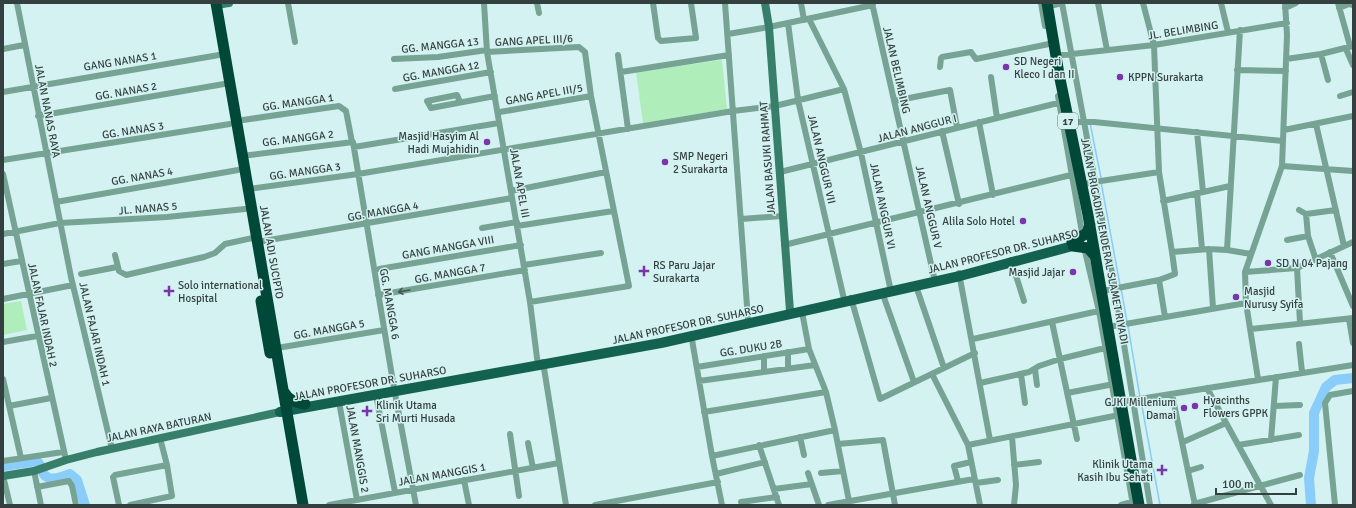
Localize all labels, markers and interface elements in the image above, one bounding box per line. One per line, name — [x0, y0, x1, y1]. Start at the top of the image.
street label: JL. BELIMBING — [1147, 19, 1219, 42]
street label: JALAN BELIMBING — [880, 25, 913, 115]
street label: GANG APEL III/6 — [495, 32, 574, 49]
street label: GG. MANGGA 13 — [401, 35, 479, 56]
street label: GANG NANAS 1 — [83, 49, 158, 74]
place label: SD Negeri Kleco I dan II — [1014, 55, 1074, 81]
street label: GG. MANGGA 12 — [402, 58, 481, 85]
marker: SD Negeri Kleco I dan II — [1001, 62, 1011, 72]
street label: JALAN NANAS RAYA — [32, 63, 63, 159]
place label: KPPN Surakarta — [1128, 71, 1204, 84]
marker: KPPN Surakarta — [1115, 72, 1125, 82]
street label: GG. NANAS 2 — [94, 80, 158, 103]
street label: GANG APEL III/5 — [504, 81, 584, 108]
street label: GG. MANGGA 1 — [262, 91, 335, 114]
street label: JALAN BASUKI RAHMAT — [757, 100, 778, 215]
street label: JALAN ANGGUR I — [876, 112, 958, 145]
street label: JALAN ANGGUR VII — [805, 113, 838, 205]
road number: 17 — [1058, 113, 1078, 129]
street label: GG. NANAS 3 — [101, 119, 165, 142]
street label: GG. MANGGA 2 — [262, 128, 335, 149]
place label: Masjid Hasyim Al Hadi Mujahidin — [398, 130, 479, 156]
marker: Masjid Hasyim Al Hadi Mujahidin — [482, 137, 492, 147]
street label: JALAN BRIGADIR JENDERAL SLAMET RIYADI — [1078, 137, 1131, 345]
street label: JALAN APEL III — [507, 147, 532, 219]
place label: SMP Negeri 2 Surakarta — [673, 150, 728, 176]
marker: SMP Negeri 2 Surakarta — [660, 157, 670, 167]
street label: GG. MANGGA 3 — [269, 160, 342, 183]
street label: JALAN ANGGUR VI — [867, 162, 898, 250]
street label: JALAN ANGGUR V — [913, 164, 945, 251]
street label: GG. NANAS 4 — [110, 165, 174, 188]
street label: JL. NANAS 5 — [118, 199, 178, 218]
street label: GG. MANGGA 4 — [347, 199, 420, 224]
street label: JALAN ADI SUCIPTO — [257, 204, 286, 300]
place label: Alila Solo Hotel — [942, 215, 1015, 228]
marker: Alila Solo Hotel — [1018, 216, 1028, 226]
street label: JALAN PROFESOR DR. SUHARSO — [927, 226, 1080, 276]
street label: GANG MANGGA VIII — [401, 233, 495, 262]
place label: SD N 04 Pajang — [1276, 257, 1348, 270]
marker: SD N 04 Pajang — [1263, 258, 1273, 268]
place label: RS Paru Jajar Surakarta — [653, 259, 715, 285]
street label: GG. MANGGA 7 — [414, 261, 487, 286]
street label: JALAN FAJAR INDAH 2 — [25, 262, 60, 369]
marker: RS Paru Jajar Surakarta — [638, 265, 650, 277]
place label: Masjid Jajar — [1008, 266, 1065, 279]
marker: Masjid Jajar — [1068, 267, 1078, 277]
street label: GG. MANGGA 6 — [377, 268, 402, 341]
place label: Solo international Hospital — [178, 279, 262, 305]
street label: JALAN FAJAR INDAH 1 — [76, 281, 113, 387]
marker: Solo international Hospital — [163, 285, 175, 297]
place label: Masjid Nurusy Syifa — [1244, 285, 1304, 311]
one-way arrow — [398, 287, 411, 295]
marker: Masjid Nurusy Syifa — [1231, 292, 1241, 302]
street label: JALAN PROFESOR DR. SUHARSO — [611, 302, 765, 347]
street label: GG. MANGGA 5 — [293, 317, 366, 342]
street label: GG. DUKU 2B — [719, 337, 783, 360]
street label: JALAN PROFESOR DR. SUHARSO — [293, 364, 447, 403]
place label: Hyacinths Flowers GPPK — [1203, 394, 1269, 420]
place label: GJKI Millenium Damai — [1104, 396, 1176, 422]
place label: Klinik Utama Sri Murti Husada — [376, 399, 456, 425]
marker: Hyacinths Flowers GPPK — [1190, 401, 1200, 411]
marker: GJKI Millenium Damai — [1179, 403, 1189, 413]
street label: JALAN MANGGIS 2 — [343, 404, 372, 494]
marker: Klinik Utama Sri Murti Husada — [361, 405, 373, 417]
street label: JALAN RAYA BATURAN — [105, 410, 213, 445]
place label: Klinik Utama Kasih Ibu Sehati — [1077, 458, 1153, 484]
street label: JALAN MANGGIS 1 — [397, 460, 487, 489]
marker: Klinik Utama Kasih Ibu Sehati — [1156, 464, 1168, 476]
scale bar — [1216, 470, 1296, 496]
text: 100 m — [1222, 477, 1254, 492]

